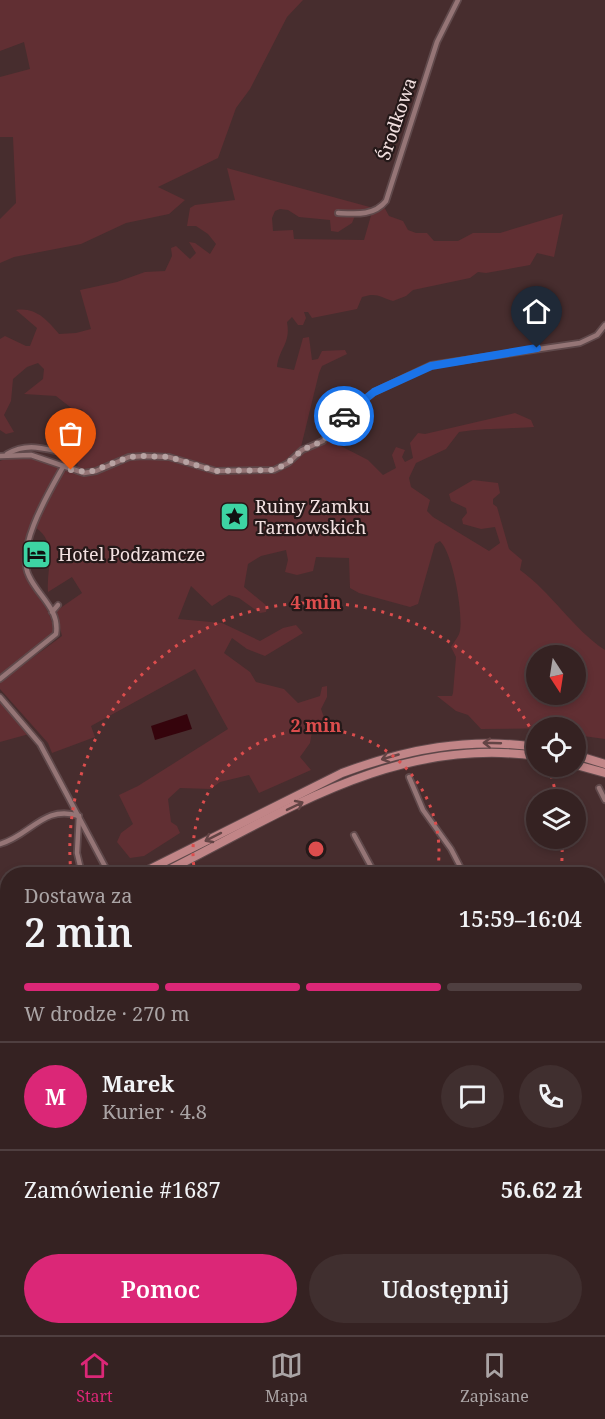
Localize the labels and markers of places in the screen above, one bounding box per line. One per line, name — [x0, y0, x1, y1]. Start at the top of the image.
pin — [511, 286, 562, 348]
pin — [45, 408, 96, 470]
place label: Ruiny Zamku Tarnowskich — [255, 494, 370, 539]
place icon: Ruiny Zamku Tarnowskich — [218, 501, 250, 533]
hotel icon: Hotel Podzamcze — [21, 539, 53, 571]
place label: Hotel Podzamcze — [58, 542, 205, 566]
centre of rings — [306, 839, 326, 859]

